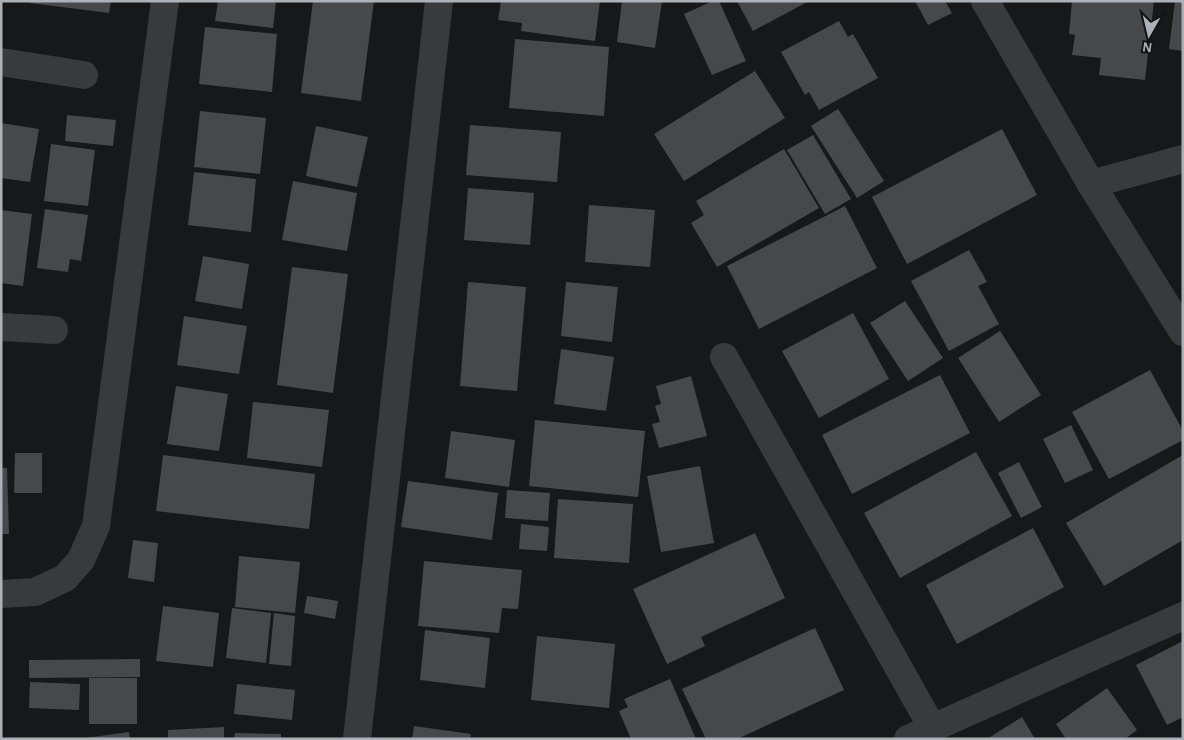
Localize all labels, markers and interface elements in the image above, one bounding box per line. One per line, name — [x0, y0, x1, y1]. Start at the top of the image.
north arrow — [1124, 10, 1174, 60]
text: N — [1142, 39, 1153, 54]

